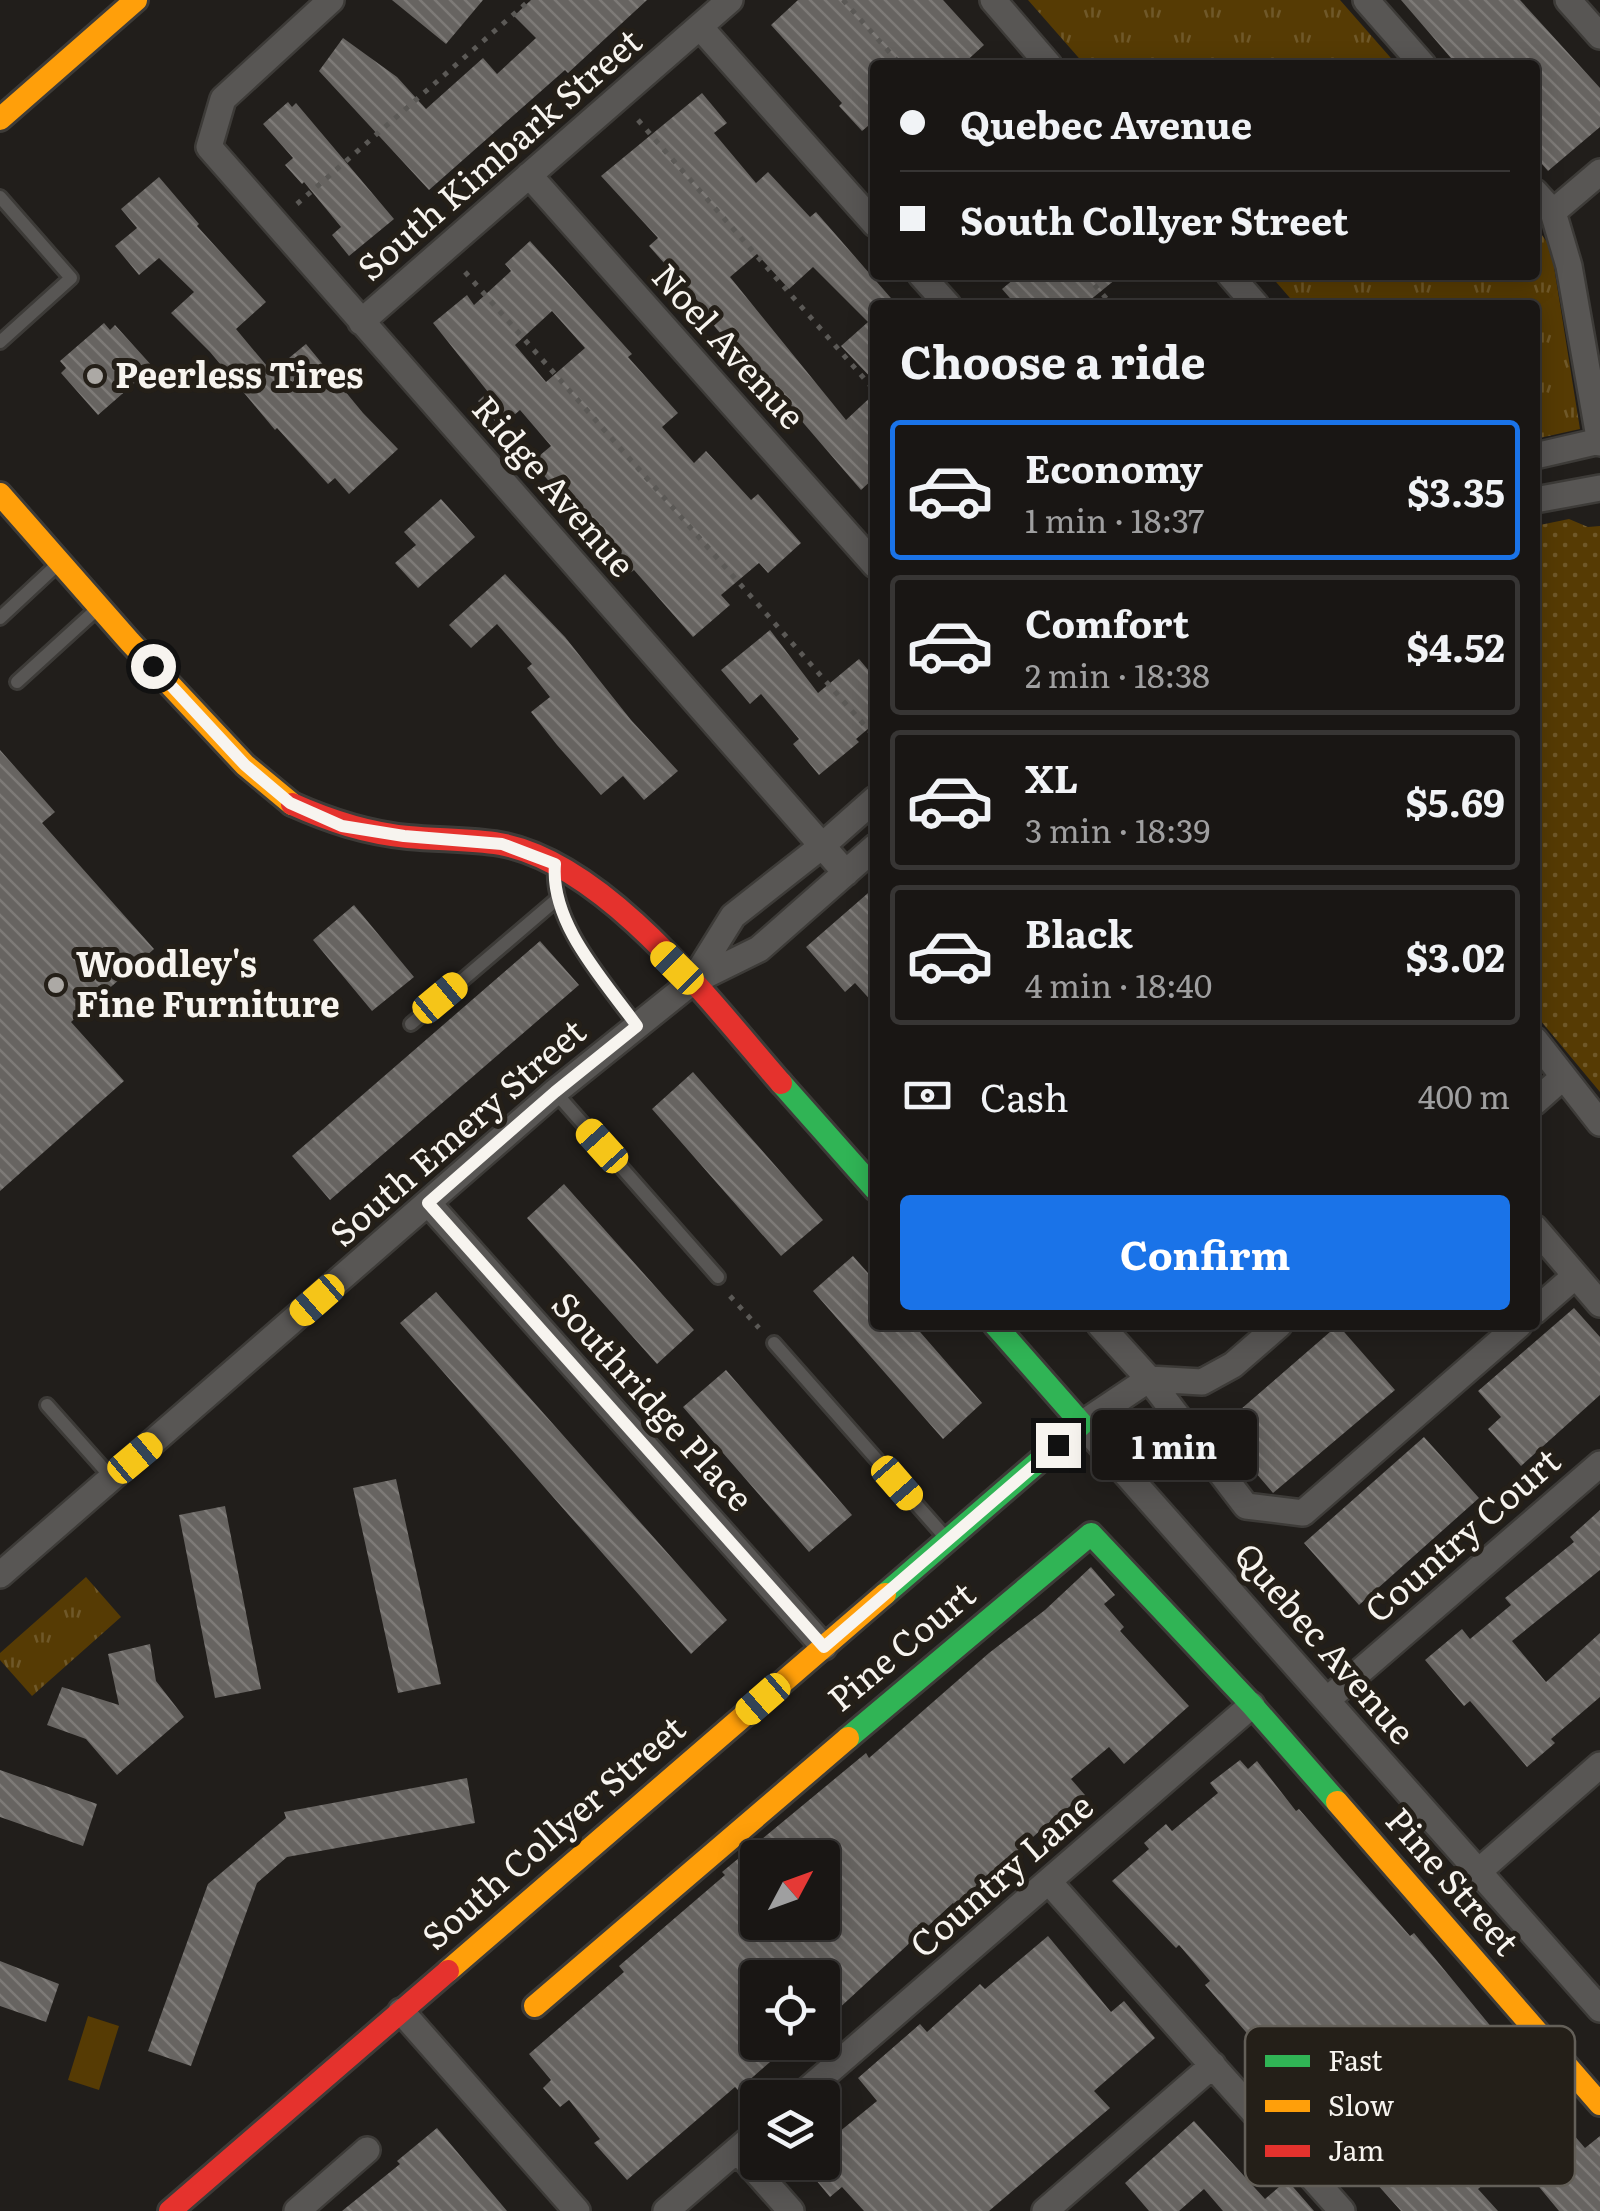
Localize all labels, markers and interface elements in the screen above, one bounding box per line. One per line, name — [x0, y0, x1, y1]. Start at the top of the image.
street label: South Kimbark Street — [344, 14, 652, 291]
text: Quebec Avenue — [960, 94, 1252, 151]
text: South Collyer Street — [960, 190, 1348, 247]
street label: Noel Avenue — [642, 251, 819, 439]
text: Choose a ride — [900, 326, 1206, 393]
place label: Peerless Tires — [115, 347, 364, 399]
marker: Peerless Tires — [84, 365, 106, 387]
street label: Ridge Avenue — [462, 383, 649, 587]
text: Economy — [1025, 438, 1203, 495]
icon: car — [905, 445, 995, 535]
text: $3.35 — [1407, 462, 1505, 519]
text: 1 min · 18:37 — [1025, 495, 1204, 543]
text: Comfort — [1025, 593, 1189, 650]
icon: car — [905, 600, 995, 690]
text: $4.52 — [1406, 617, 1505, 674]
route start — [131, 644, 176, 689]
text: 2 min · 18:38 — [1025, 650, 1210, 698]
text: XL — [1025, 748, 1078, 805]
icon: car — [905, 755, 995, 845]
text: $5.69 — [1405, 772, 1505, 829]
text: 3 min · 18:39 — [1025, 805, 1210, 853]
text: Black — [1025, 903, 1133, 960]
icon: car — [905, 910, 995, 1000]
text: $3.02 — [1405, 927, 1505, 984]
place label: Woodley's Fine Furniture — [76, 936, 340, 1028]
car — [645, 936, 709, 1000]
text: 4 min · 18:40 — [1025, 960, 1212, 1008]
car — [407, 967, 473, 1029]
marker: Woodley's Fine Furniture — [45, 974, 67, 996]
street label: South Emery Street — [317, 1005, 596, 1257]
text: Cash — [980, 1067, 1069, 1124]
icon: cash — [900, 1068, 955, 1123]
text: 400 m — [1418, 1071, 1510, 1119]
car — [571, 1114, 633, 1178]
button: Confirm — [900, 1195, 1510, 1310]
car — [285, 1269, 349, 1331]
street label: Southridge Place — [541, 1279, 767, 1521]
callout: 1 min — [1093, 1410, 1258, 1480]
text: 1 min — [1132, 1421, 1217, 1469]
route end — [1036, 1423, 1081, 1468]
car — [102, 1427, 168, 1489]
street label: Country Court — [1352, 1434, 1570, 1633]
car — [866, 1451, 928, 1515]
street label: Quebec Avenue — [1224, 1530, 1429, 1754]
street label: Pine Court — [815, 1567, 985, 1722]
car — [731, 1668, 795, 1730]
street label: South Collyer Street — [409, 1701, 695, 1960]
street label: Country Lane — [897, 1779, 1103, 1968]
street label: Pine Street — [1375, 1795, 1533, 1965]
north arrow — [740, 1840, 840, 1940]
map controls — [740, 1840, 840, 2180]
button: locate — [740, 1960, 840, 2060]
legend — [1245, 2026, 1575, 2186]
text: Fast — [1328, 2038, 1383, 2080]
button: layers — [740, 2080, 840, 2180]
text: Slow — [1328, 2083, 1394, 2125]
text: Jam — [1328, 2128, 1384, 2170]

